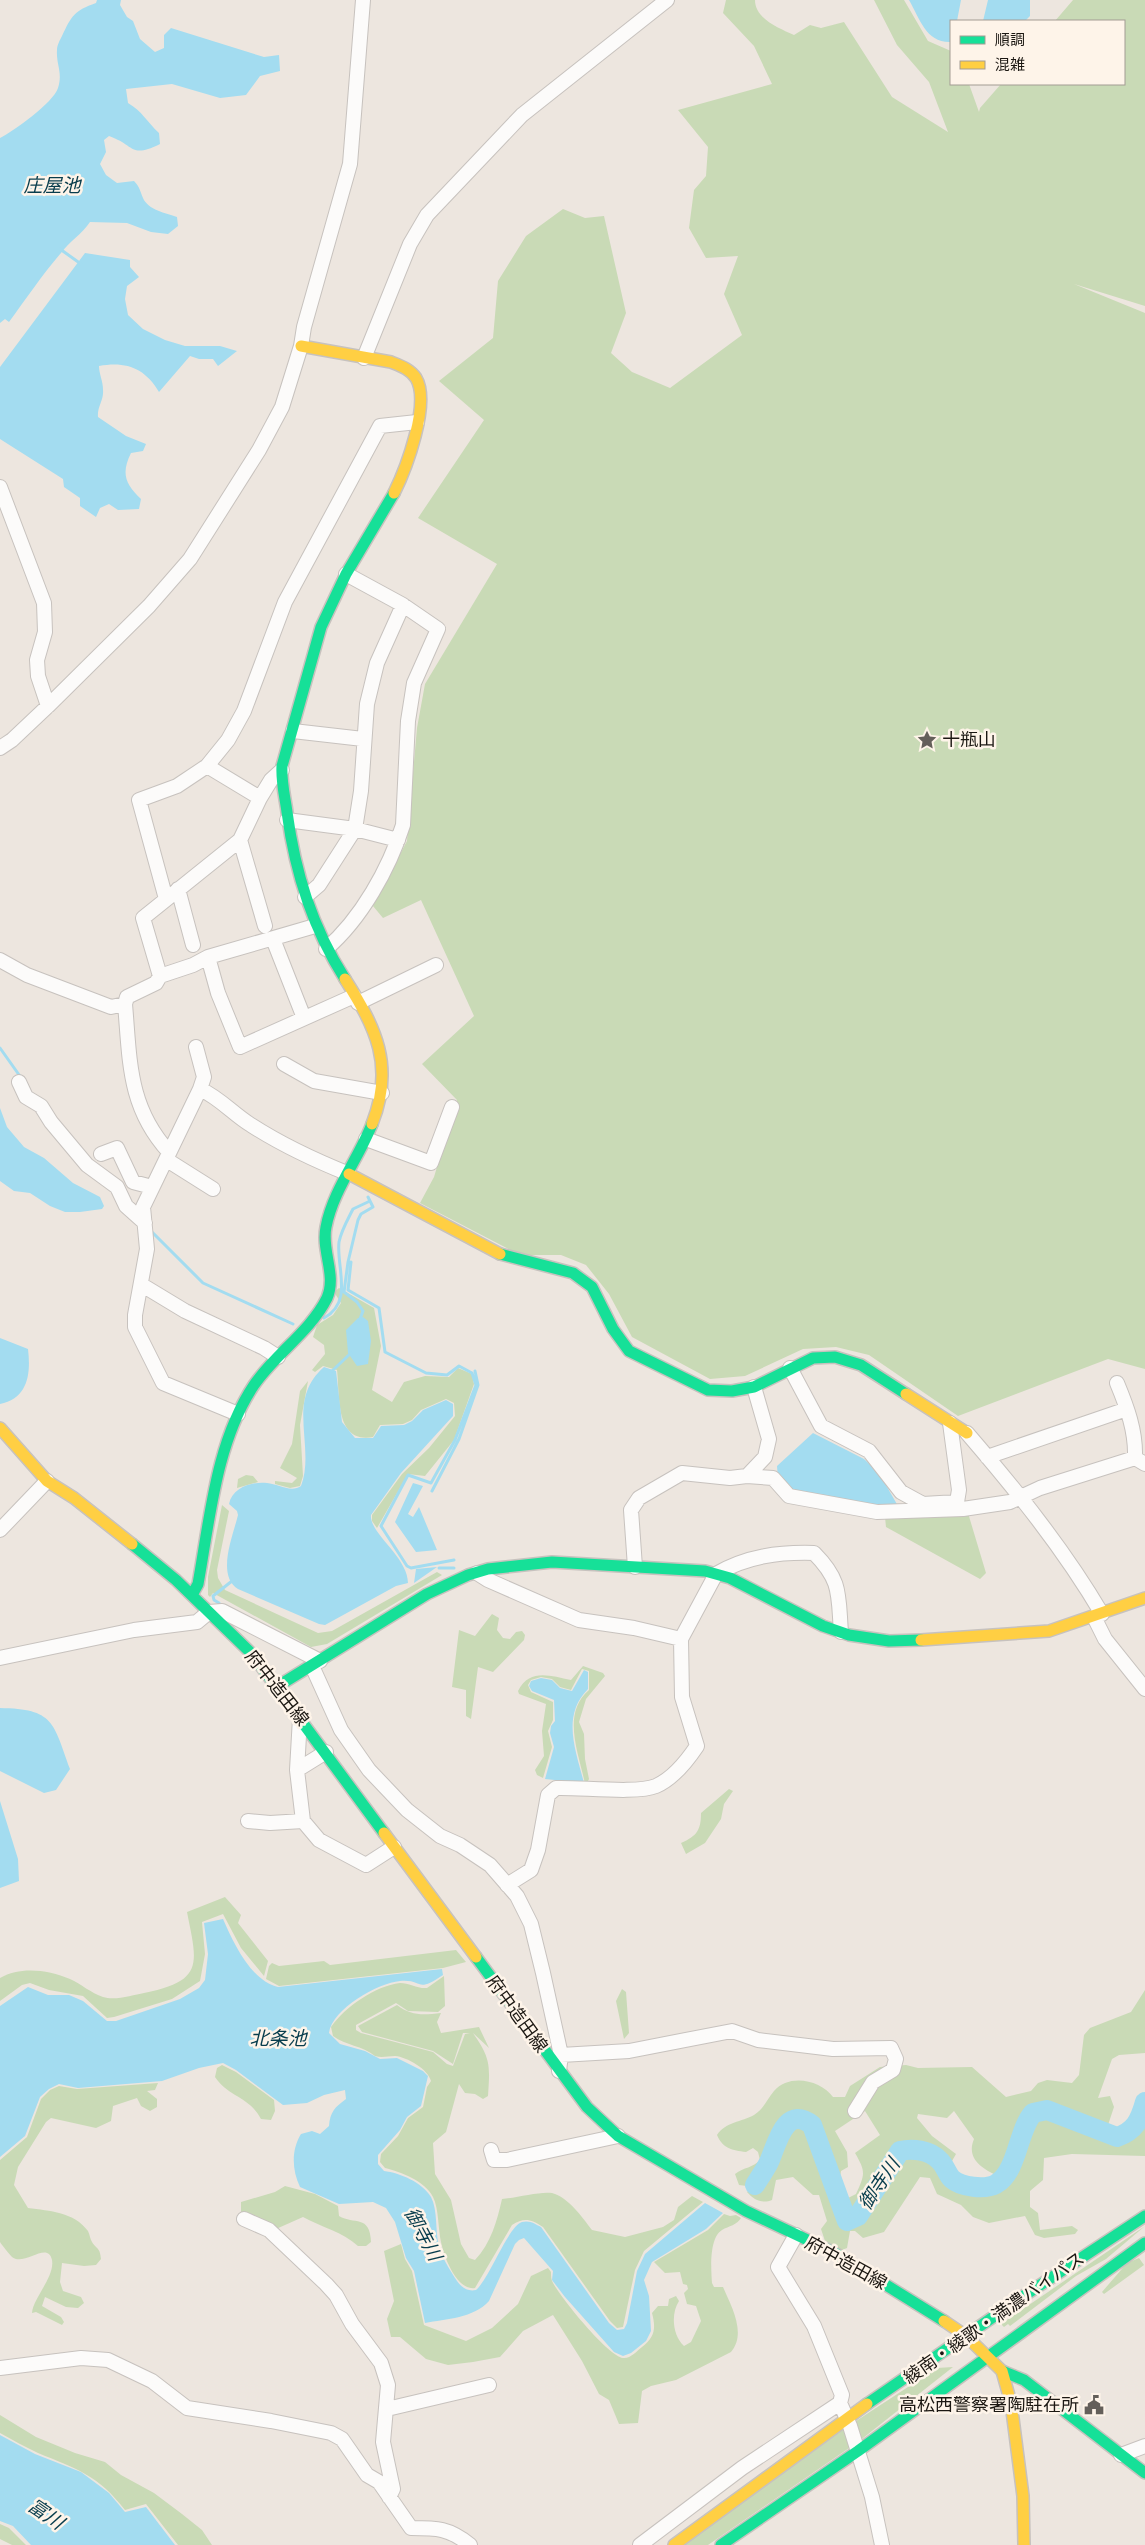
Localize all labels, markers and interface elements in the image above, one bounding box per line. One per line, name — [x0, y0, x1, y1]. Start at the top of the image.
legend — [950, 20, 1125, 85]
text: 順調 — [995, 30, 1025, 49]
text: 混雑 — [995, 55, 1025, 74]
water label: 庄屋池 — [23, 174, 82, 197]
place icon: 十瓶山 — [916, 729, 938, 751]
place label: 十瓶山 — [942, 729, 996, 751]
street label: 府中造田線 — [241, 1646, 313, 1730]
street label: 府中造田線 — [482, 1971, 552, 2057]
water label: 北条池 — [249, 2027, 308, 2050]
water label: 御寺川 — [854, 2152, 906, 2214]
water label: 御寺川 — [399, 2203, 447, 2266]
street label: 府中造田線 — [801, 2232, 891, 2294]
street label: 綾南・綾歌・満濃バイパス — [899, 2247, 1089, 2389]
place label: 高松西警察署陶駐在所 — [899, 2394, 1079, 2416]
public building icon: 高松西警察署陶駐在所 — [1083, 2394, 1105, 2416]
water label: 富川 — [24, 2494, 70, 2535]

